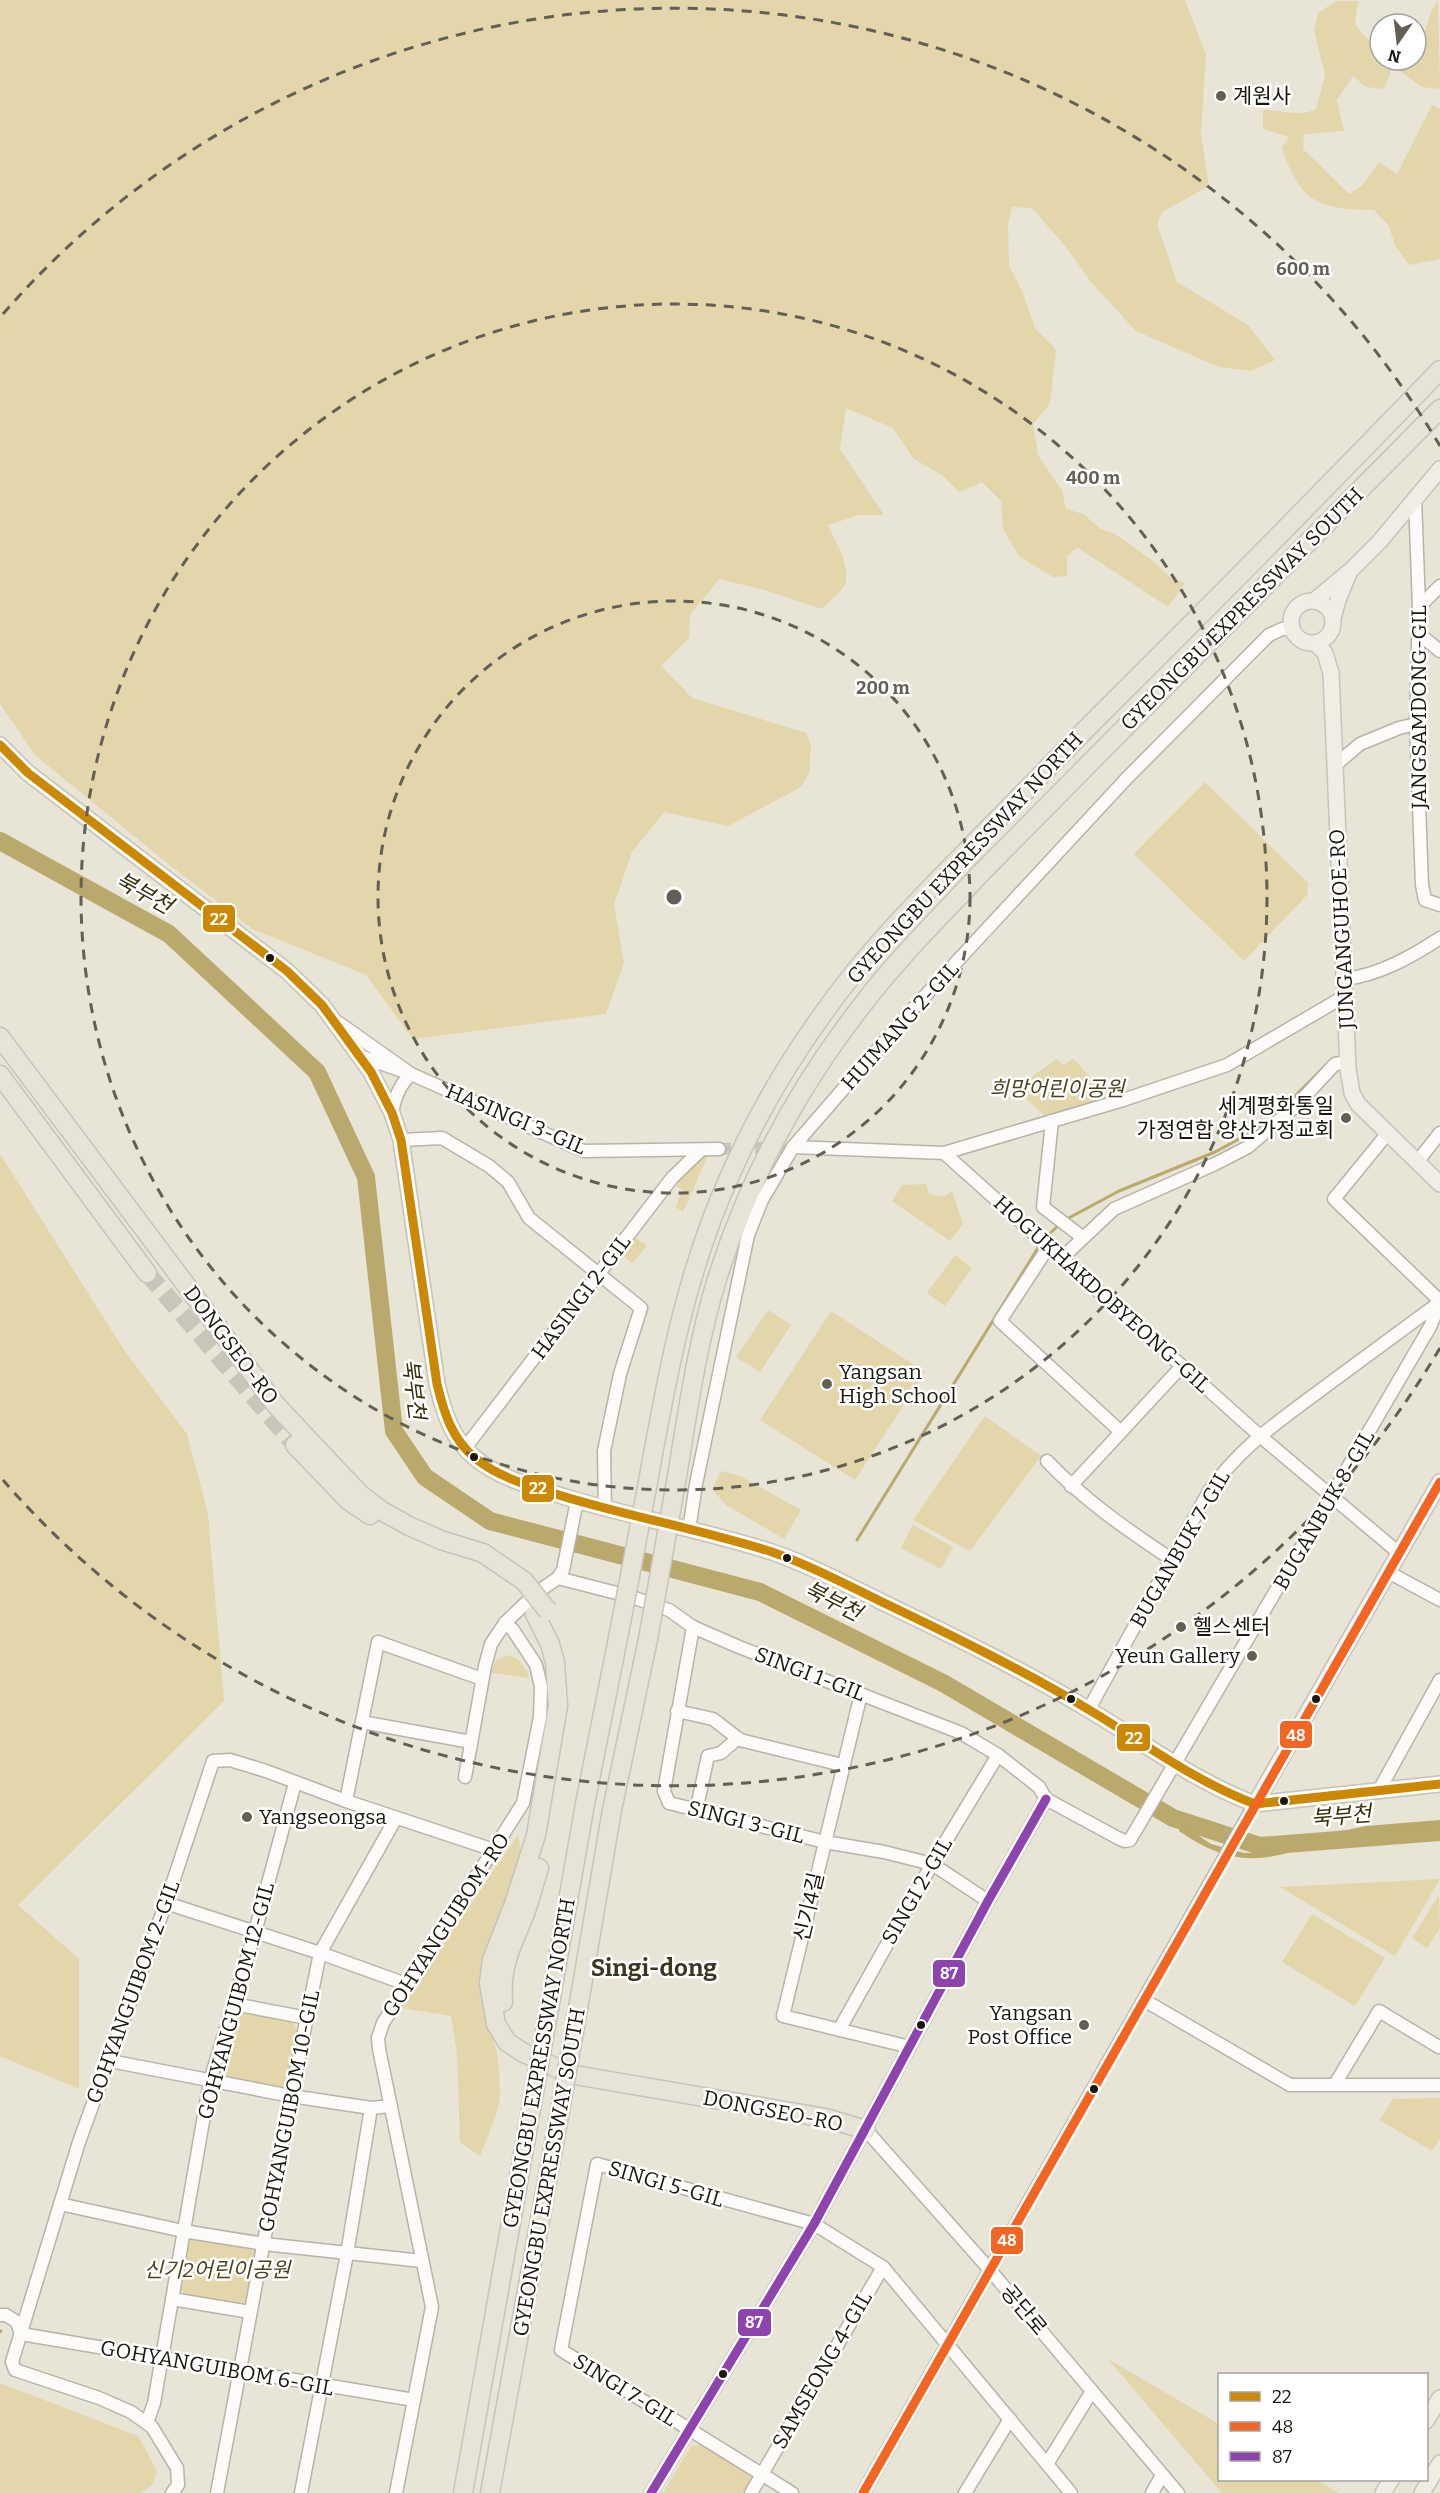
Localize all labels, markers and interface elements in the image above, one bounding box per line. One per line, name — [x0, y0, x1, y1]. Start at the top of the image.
north arrow — [1368, 12, 1428, 72]
text: N — [1386, 45, 1403, 67]
place label: 계원사 — [1233, 83, 1291, 109]
marker: 계원사 — [1214, 89, 1228, 103]
text: 600 m — [1276, 258, 1330, 280]
text: 400 m — [1066, 467, 1120, 489]
street label: GYEONGBU EXPRESSWAY SOUTH — [1115, 482, 1369, 736]
street label: JANGSAMDONG-GIL — [1406, 605, 1432, 810]
text: 200 m — [856, 677, 910, 699]
street label: GYEONGBU EXPRESSWAY NORTH — [841, 727, 1089, 989]
street label: JUNGANGUHOE-RO — [1324, 828, 1360, 1031]
water label: 북부천 — [111, 866, 180, 921]
centre of rings — [664, 887, 684, 907]
line badge: 22 — [202, 904, 236, 933]
text: 22 — [210, 910, 228, 929]
unlabelled marker — [264, 952, 276, 964]
street label: HUIMANG 2-GIL — [836, 956, 965, 1096]
park label: 희망어린이공원 — [989, 1076, 1126, 1102]
street label: HASINGI 3-GIL — [442, 1078, 590, 1160]
place label: 세계평화통일 가정연합 양산가정교회 — [1137, 1093, 1334, 1143]
marker: 세계평화통일 가정연합 양산가정교회 — [1339, 1111, 1353, 1125]
street label: HOGUKHAKDOBYEONG-GIL — [988, 1190, 1216, 1398]
street label: HASINGI 2-GIL — [526, 1229, 637, 1364]
street label: DONGSEO-RO — [178, 1280, 284, 1410]
water label: 북부천 — [397, 1357, 431, 1424]
place label: Yangsan High School — [839, 1359, 957, 1409]
marker: Yangsan High School — [820, 1377, 834, 1391]
street label: BUGANBUK 8-GIL — [1268, 1425, 1381, 1595]
unlabelled marker — [468, 1451, 480, 1463]
street label: BUGANBUK 7-GIL — [1124, 1465, 1236, 1632]
line badge: 22 — [521, 1474, 555, 1503]
text: 22 — [529, 1479, 547, 1498]
unlabelled marker — [781, 1552, 793, 1564]
water label: 북부천 — [800, 1575, 869, 1628]
place label: 헬스센터 — [1193, 1614, 1270, 1640]
marker: 헬스센터 — [1174, 1620, 1188, 1634]
street label: SINGI 1-GIL — [751, 1641, 869, 1707]
place label: Yeun Gallery — [1115, 1643, 1241, 1669]
marker: Yeun Gallery — [1245, 1649, 1259, 1663]
unlabelled marker — [1065, 1693, 1077, 1705]
unlabelled marker — [1310, 1693, 1322, 1705]
line badge: 48 — [1279, 1720, 1313, 1749]
line badge: 22 — [1116, 1723, 1151, 1752]
text: 48 — [1286, 1726, 1306, 1745]
text: 22 — [1125, 1729, 1143, 1748]
street label: SINGI 3-GIL — [685, 1795, 808, 1849]
unlabelled marker — [1278, 1795, 1290, 1807]
water label: 북부천 — [1310, 1800, 1375, 1832]
place label: Yangseongsa — [259, 1804, 387, 1830]
marker: Yangseongsa — [240, 1810, 254, 1824]
street label: GOHYANGUIBOM-RO — [377, 1828, 515, 2022]
street label: SINGI 2-GIL — [876, 1833, 958, 1949]
street label: 신기4길 — [788, 1870, 830, 1944]
street label: GOHYANGUIBOM 2-GIL — [80, 1876, 186, 2107]
street label: GOHYANGUIBOM 12-GIL — [192, 1879, 280, 2122]
street label: GYEONGBU EXPRESSWAY NORTH — [497, 1896, 581, 2230]
district label: Singi-dong — [591, 1954, 717, 1982]
line badge: 87 — [932, 1959, 966, 1988]
text: 87 — [940, 1964, 959, 1983]
street label: GOHYANGUIBOM 10-GIL — [253, 1987, 325, 2234]
place label: Yangsan Post Office — [967, 2000, 1072, 2050]
street label: GYEONGBU EXPRESSWAY SOUTH — [507, 2006, 591, 2338]
marker: Yangsan Post Office — [1077, 2018, 1091, 2032]
unlabelled marker — [915, 2019, 927, 2031]
unlabelled marker — [1088, 2083, 1100, 2095]
street label: DONGSEO-RO — [701, 2085, 845, 2137]
street label: SINGI 5-GIL — [605, 2155, 727, 2213]
line badge: 48 — [990, 2226, 1024, 2255]
text: 48 — [997, 2231, 1017, 2250]
park label: 신기2어린이공원 — [144, 2257, 292, 2283]
street label: 공단로 — [995, 2279, 1053, 2341]
street label: SAMSEONG 4-GIL — [766, 2286, 878, 2453]
line badge: 87 — [737, 2308, 772, 2337]
text: 87 — [745, 2313, 764, 2332]
street label: GOHYANGUIBOM 6-GIL — [98, 2335, 336, 2401]
street label: SINGI 7-GIL — [568, 2348, 682, 2432]
unlabelled marker — [717, 2368, 729, 2380]
legend — [1218, 2373, 1428, 2481]
text: 22 — [1272, 2386, 1292, 2408]
text: 48 — [1272, 2416, 1293, 2438]
text: 87 — [1272, 2446, 1292, 2468]

